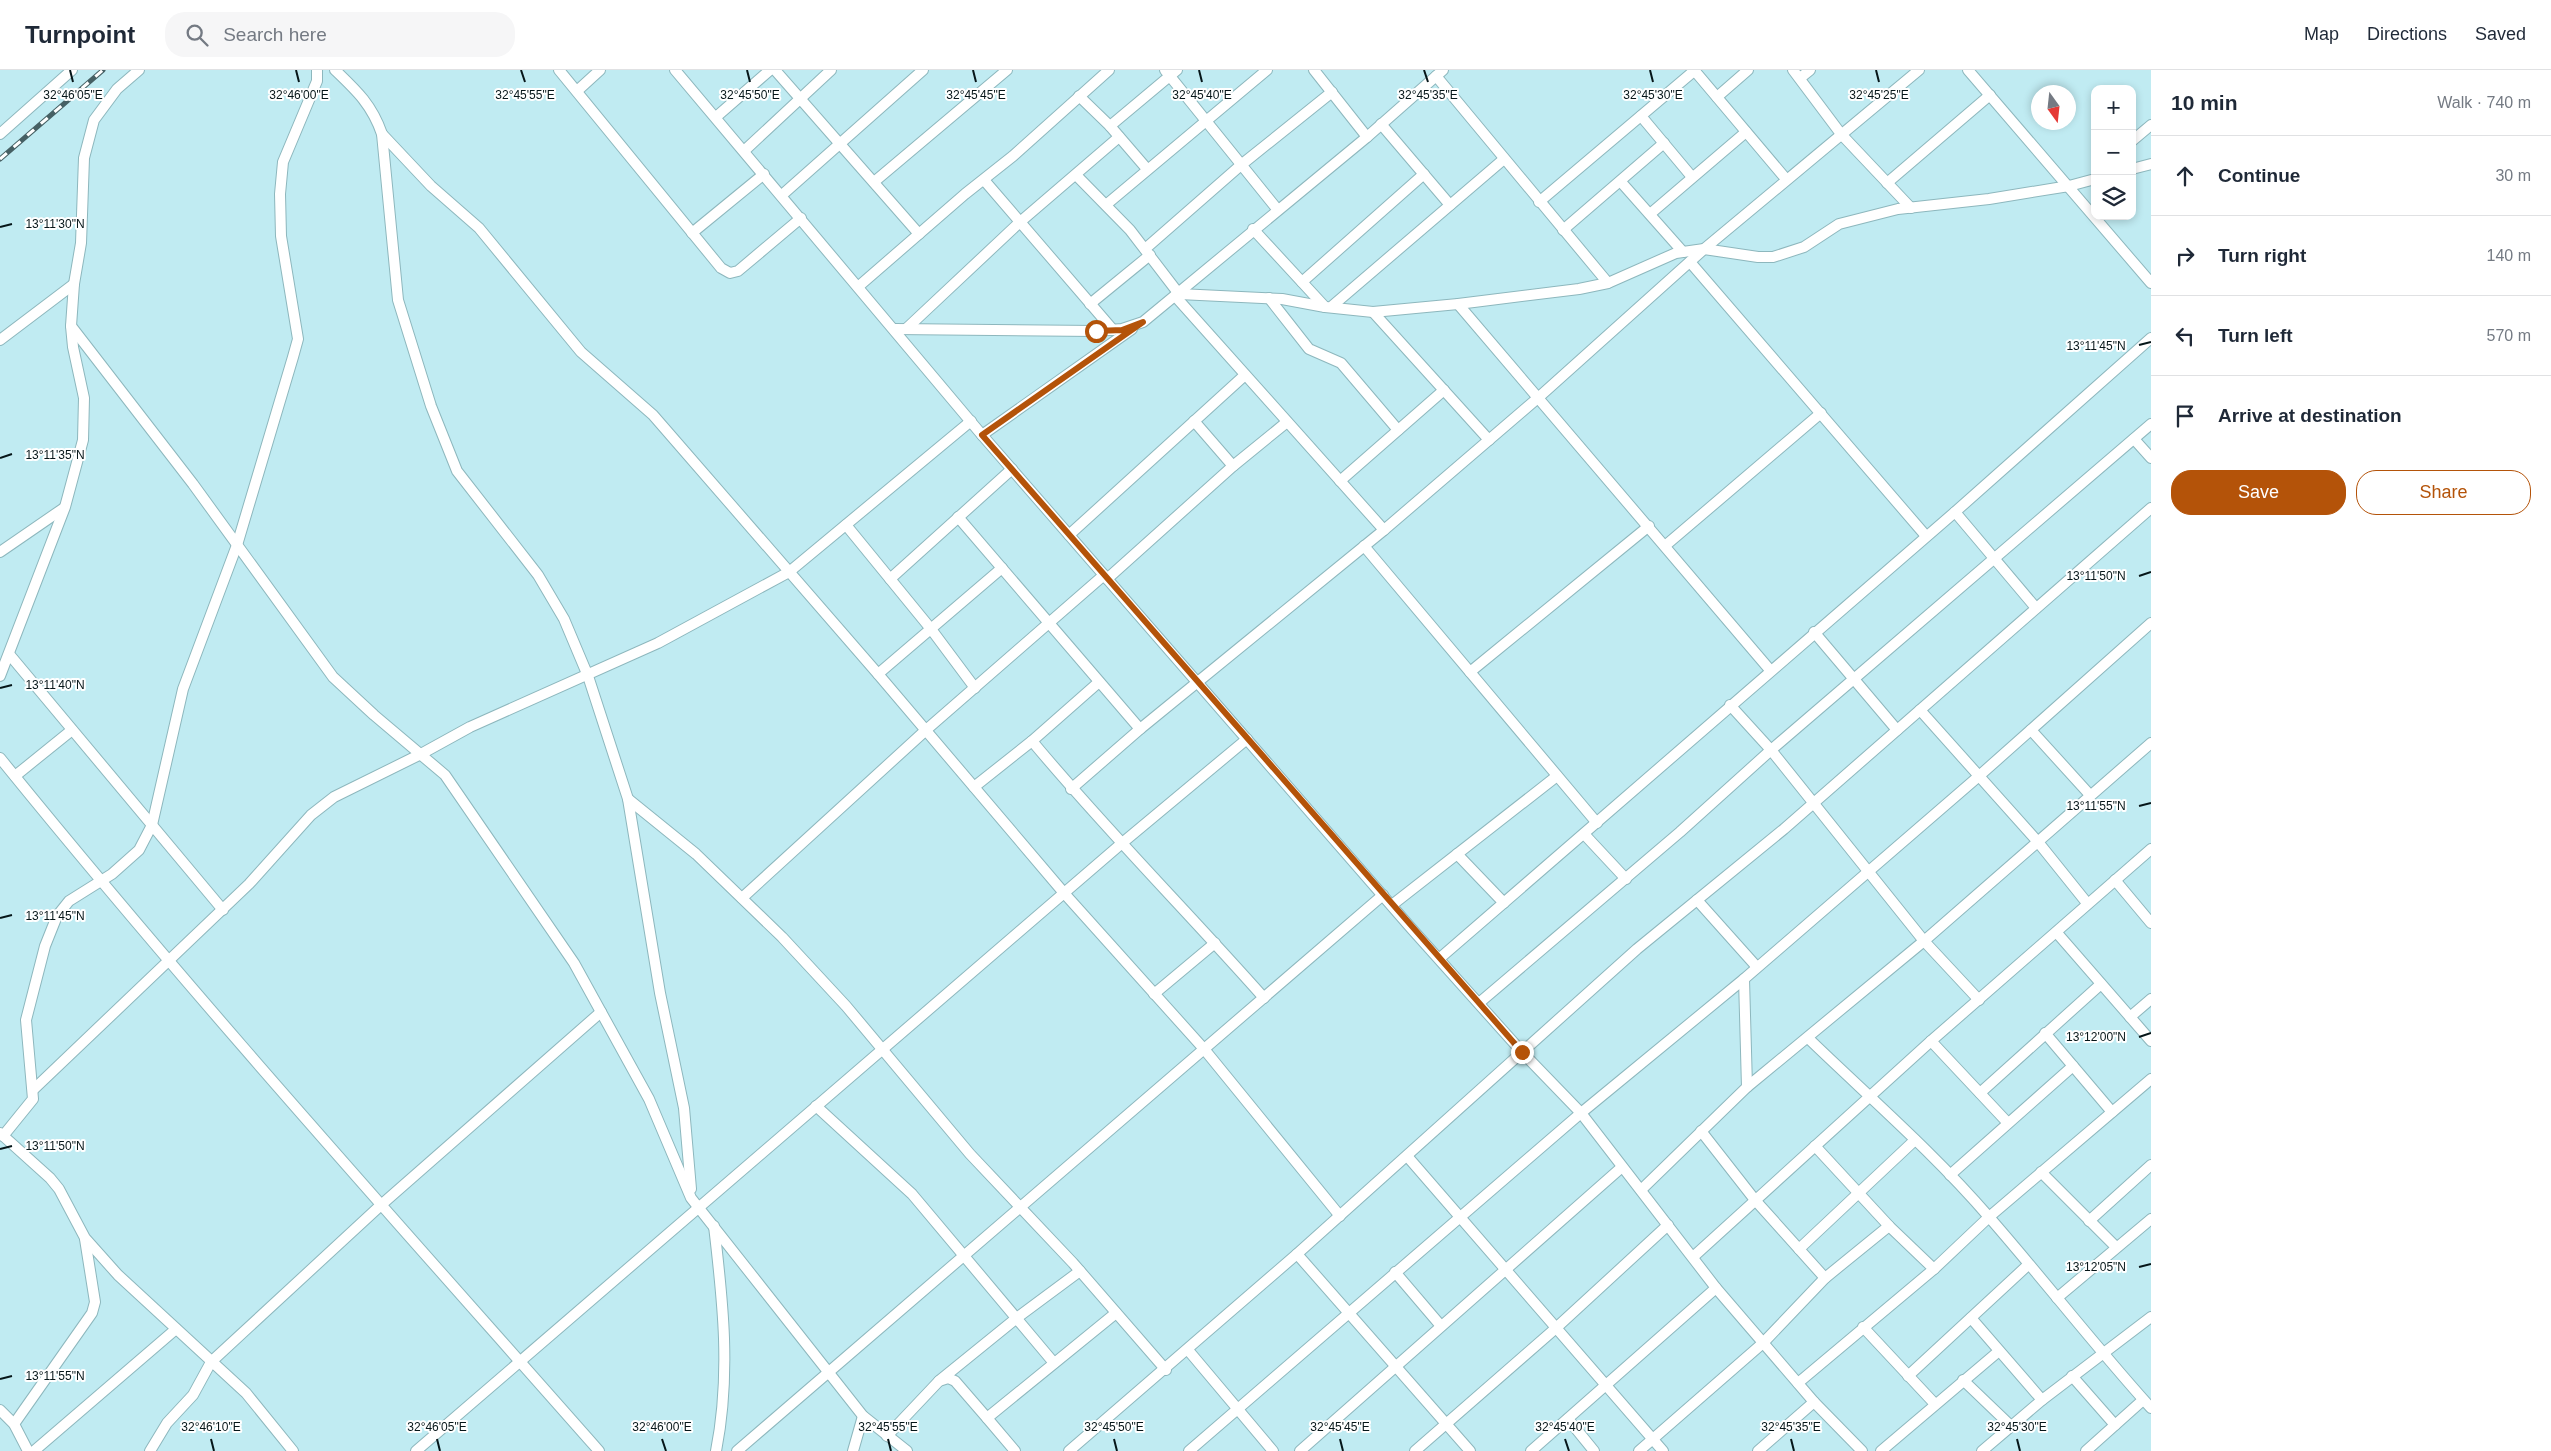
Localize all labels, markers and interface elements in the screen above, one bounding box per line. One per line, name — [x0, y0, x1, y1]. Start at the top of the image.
search box — [165, 12, 515, 57]
text: Turnpoint — [25, 21, 135, 48]
icon: search — [183, 21, 211, 49]
text: Search here — [223, 24, 327, 45]
text: Map — [2304, 24, 2339, 44]
text: Directions — [2367, 24, 2447, 44]
text: Saved — [2475, 24, 2526, 44]
north arrow — [2031, 85, 2076, 130]
map controls — [2091, 85, 2136, 220]
button: + — [2091, 85, 2136, 130]
text: 32°46'05"E — [43, 88, 103, 102]
text: 32°46'00"E — [269, 88, 329, 102]
text: 32°45'55"E — [495, 88, 555, 102]
text: 32°45'50"E — [720, 88, 780, 102]
text: 32°45'45"E — [946, 88, 1006, 102]
text: 32°45'40"E — [1172, 88, 1232, 102]
text: 32°45'35"E — [1398, 88, 1458, 102]
text: 32°45'30"E — [1623, 88, 1683, 102]
text: 32°45'25"E — [1849, 88, 1909, 102]
text: 10 min — [2171, 91, 2238, 114]
text: Walk · 740 m — [2437, 94, 2531, 111]
button: − — [2091, 130, 2136, 175]
icon: ahead — [2171, 162, 2199, 190]
text: Continue — [2218, 165, 2300, 186]
text: 30 m — [2495, 167, 2531, 184]
button: layers — [2091, 175, 2136, 220]
text: 13°11'30"N — [25, 217, 85, 231]
icon: right — [2171, 242, 2199, 270]
text: Turn right — [2218, 245, 2306, 266]
text: 140 m — [2487, 247, 2531, 264]
route start — [1085, 320, 1108, 343]
icon: left — [2171, 322, 2199, 350]
text: Turn left — [2218, 325, 2293, 346]
text: 570 m — [2487, 327, 2531, 344]
text: 13°11'45"N — [2066, 339, 2126, 353]
icon: arrive — [2171, 402, 2199, 430]
text: Arrive at destination — [2218, 405, 2402, 426]
text: 13°11'35"N — [25, 448, 85, 462]
button: Save — [2171, 470, 2346, 515]
button: Share — [2356, 470, 2531, 515]
text: 13°11'50"N — [2066, 569, 2126, 583]
text: 13°11'40"N — [25, 678, 85, 692]
text: 13°11'55"N — [2066, 799, 2126, 813]
text: 13°11'45"N — [25, 909, 85, 923]
text: 13°12'00"N — [2066, 1030, 2126, 1044]
route end — [1511, 1041, 1534, 1064]
text: 13°11'50"N — [25, 1139, 85, 1153]
text: 13°12'05"N — [2066, 1260, 2126, 1274]
text: 13°11'55"N — [25, 1369, 85, 1383]
text: 32°46'10"E — [181, 1420, 241, 1434]
text: 32°46'05"E — [407, 1420, 467, 1434]
text: 32°46'00"E — [632, 1420, 692, 1434]
text: 32°45'55"E — [858, 1420, 918, 1434]
text: 32°45'50"E — [1084, 1420, 1144, 1434]
text: 32°45'45"E — [1310, 1420, 1370, 1434]
text: 32°45'40"E — [1535, 1420, 1595, 1434]
text: 32°45'35"E — [1761, 1420, 1821, 1434]
text: 32°45'30"E — [1987, 1420, 2047, 1434]

